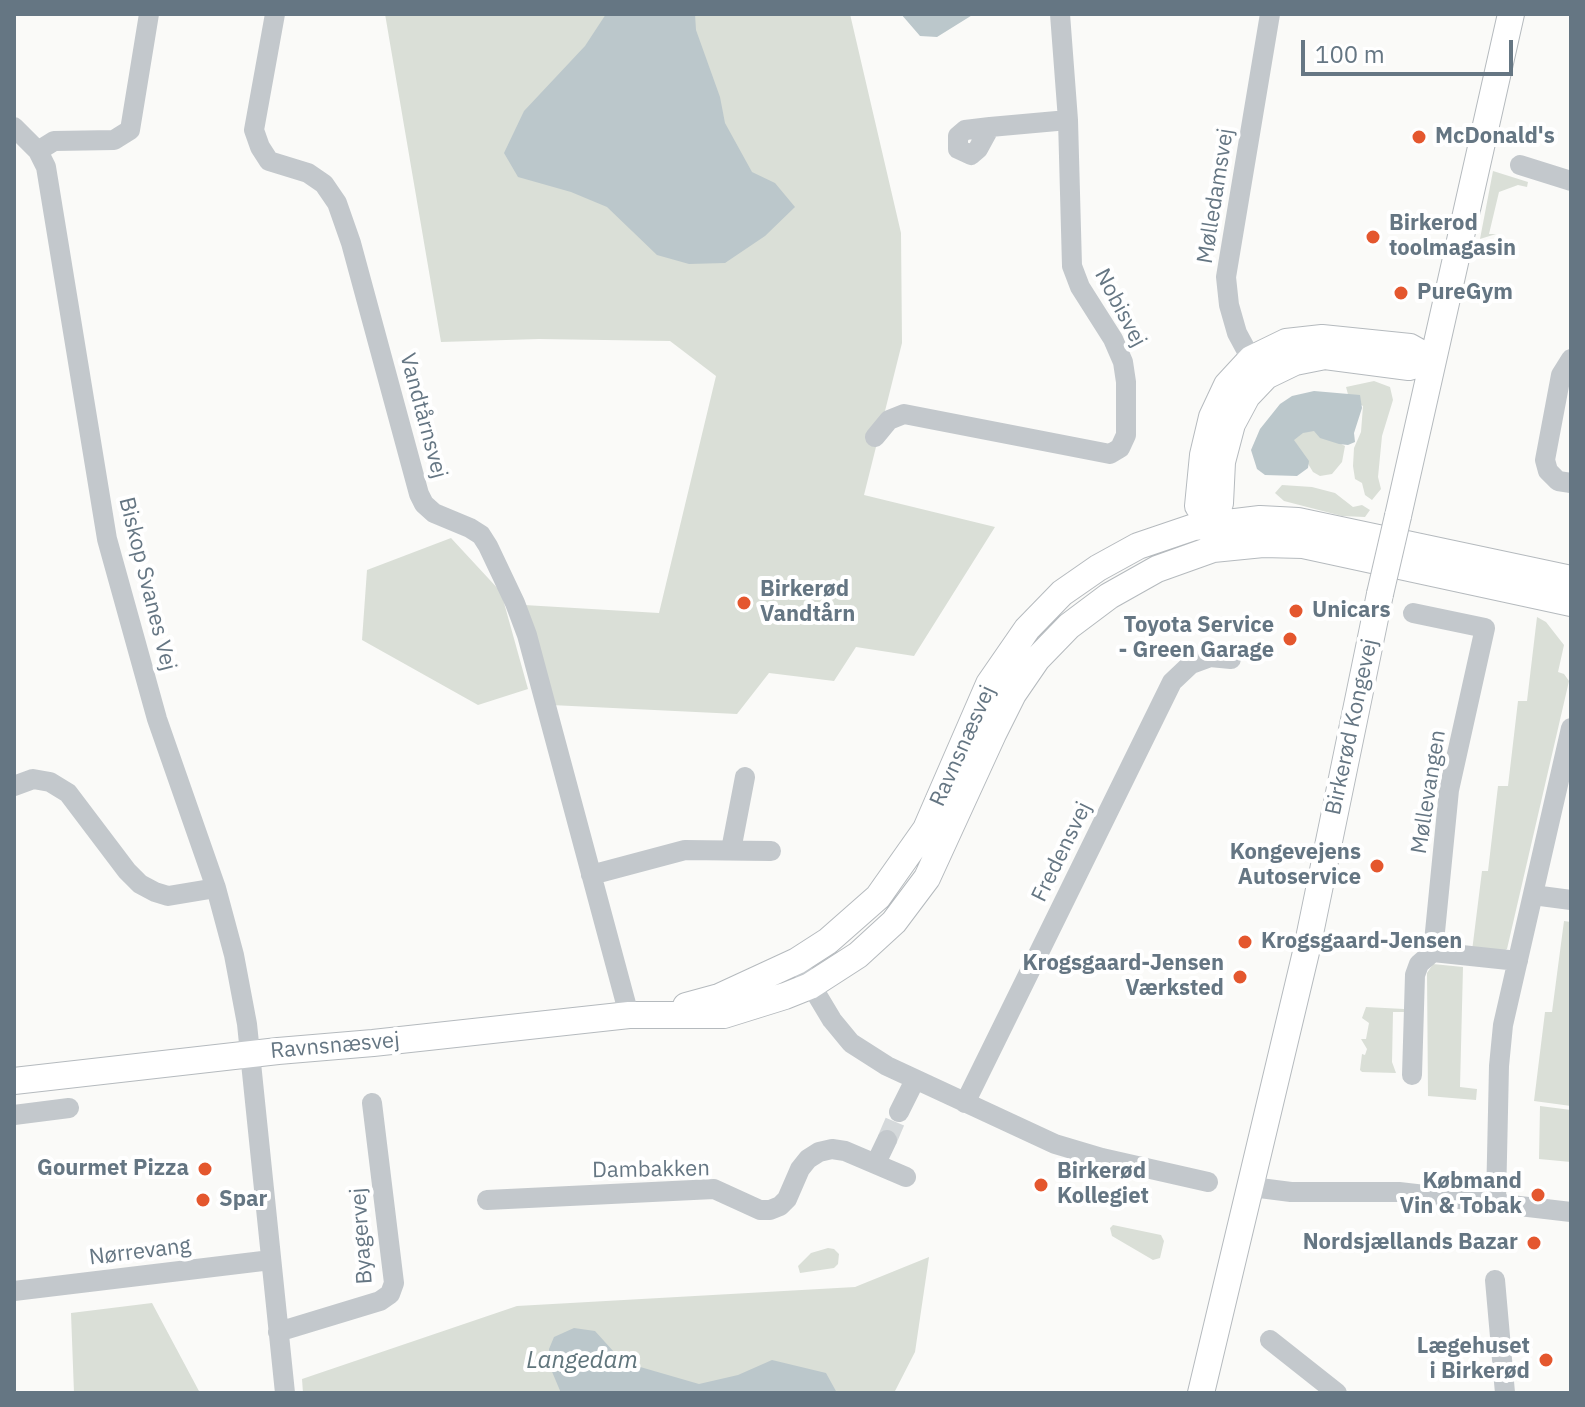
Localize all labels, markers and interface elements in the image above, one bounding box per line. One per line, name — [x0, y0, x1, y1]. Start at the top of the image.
scale bar — [1305, 24, 1517, 74]
text: 100 m — [1315, 38, 1385, 70]
place label: McDonald's — [1435, 124, 1555, 150]
street label: Mølledamsvej — [1192, 126, 1240, 266]
marker: McDonald's — [1410, 128, 1428, 146]
place label: Birkerod toolmagasin — [1389, 211, 1516, 262]
marker: Birkerod toolmagasin — [1364, 228, 1382, 246]
street label: Nobisvej — [1088, 264, 1152, 352]
place label: PureGym — [1417, 280, 1513, 306]
marker: PureGym — [1392, 284, 1410, 302]
street label: Vandtårnsvej — [394, 351, 452, 481]
street label: Biskop Svanes Vej — [113, 494, 181, 674]
place label: Birkerød Vandtårn — [760, 577, 855, 628]
marker: Birkerød Vandtårn — [735, 594, 753, 612]
place label: Unicars — [1312, 598, 1391, 624]
marker: Unicars — [1287, 602, 1305, 620]
place label: Toyota Service - Green Garage — [1119, 613, 1274, 664]
marker: Toyota Service - Green Garage — [1281, 630, 1299, 648]
street label: Birkerød Kongevej — [1320, 636, 1384, 818]
street label: Ravnsnæsvej — [925, 681, 1001, 811]
street label: Møllevangen — [1406, 728, 1452, 856]
street label: Fredensvej — [1026, 798, 1098, 906]
place label: Kongevejens Autoservice — [1230, 840, 1361, 892]
marker: Kongevejens Autoservice — [1368, 857, 1386, 875]
place label: Krogsgaard-Jensen — [1261, 929, 1462, 955]
marker: Krogsgaard-Jensen — [1236, 933, 1254, 951]
place label: Krogsgaard-Jensen Værksted — [1023, 951, 1224, 1002]
marker: Krogsgaard-Jensen Værksted — [1231, 968, 1249, 986]
street label: Ravnsnæsvej — [269, 1027, 401, 1065]
place label: Gourmet Pizza — [37, 1156, 189, 1182]
street label: Dambakken — [592, 1156, 710, 1184]
place label: Birkerød Kollegiet — [1057, 1159, 1149, 1210]
marker: Gourmet Pizza — [196, 1160, 214, 1178]
place label: Købmand Vin & Tobak — [1400, 1169, 1522, 1220]
marker: Birkerød Kollegiet — [1032, 1176, 1050, 1194]
marker: Købmand Vin & Tobak — [1529, 1186, 1547, 1204]
place label: Spar — [219, 1187, 268, 1213]
street label: Byagervej — [345, 1187, 379, 1285]
marker: Spar — [194, 1191, 212, 1209]
place label: Nordsjællands Bazar — [1303, 1230, 1518, 1256]
street label: Nørrevang — [88, 1233, 192, 1271]
marker: Nordsjællands Bazar — [1525, 1234, 1543, 1252]
place label: Lægehuset i Birkerød — [1417, 1334, 1530, 1386]
water label: Langedam — [526, 1347, 638, 1375]
marker: Lægehuset i Birkerød — [1537, 1351, 1555, 1369]

